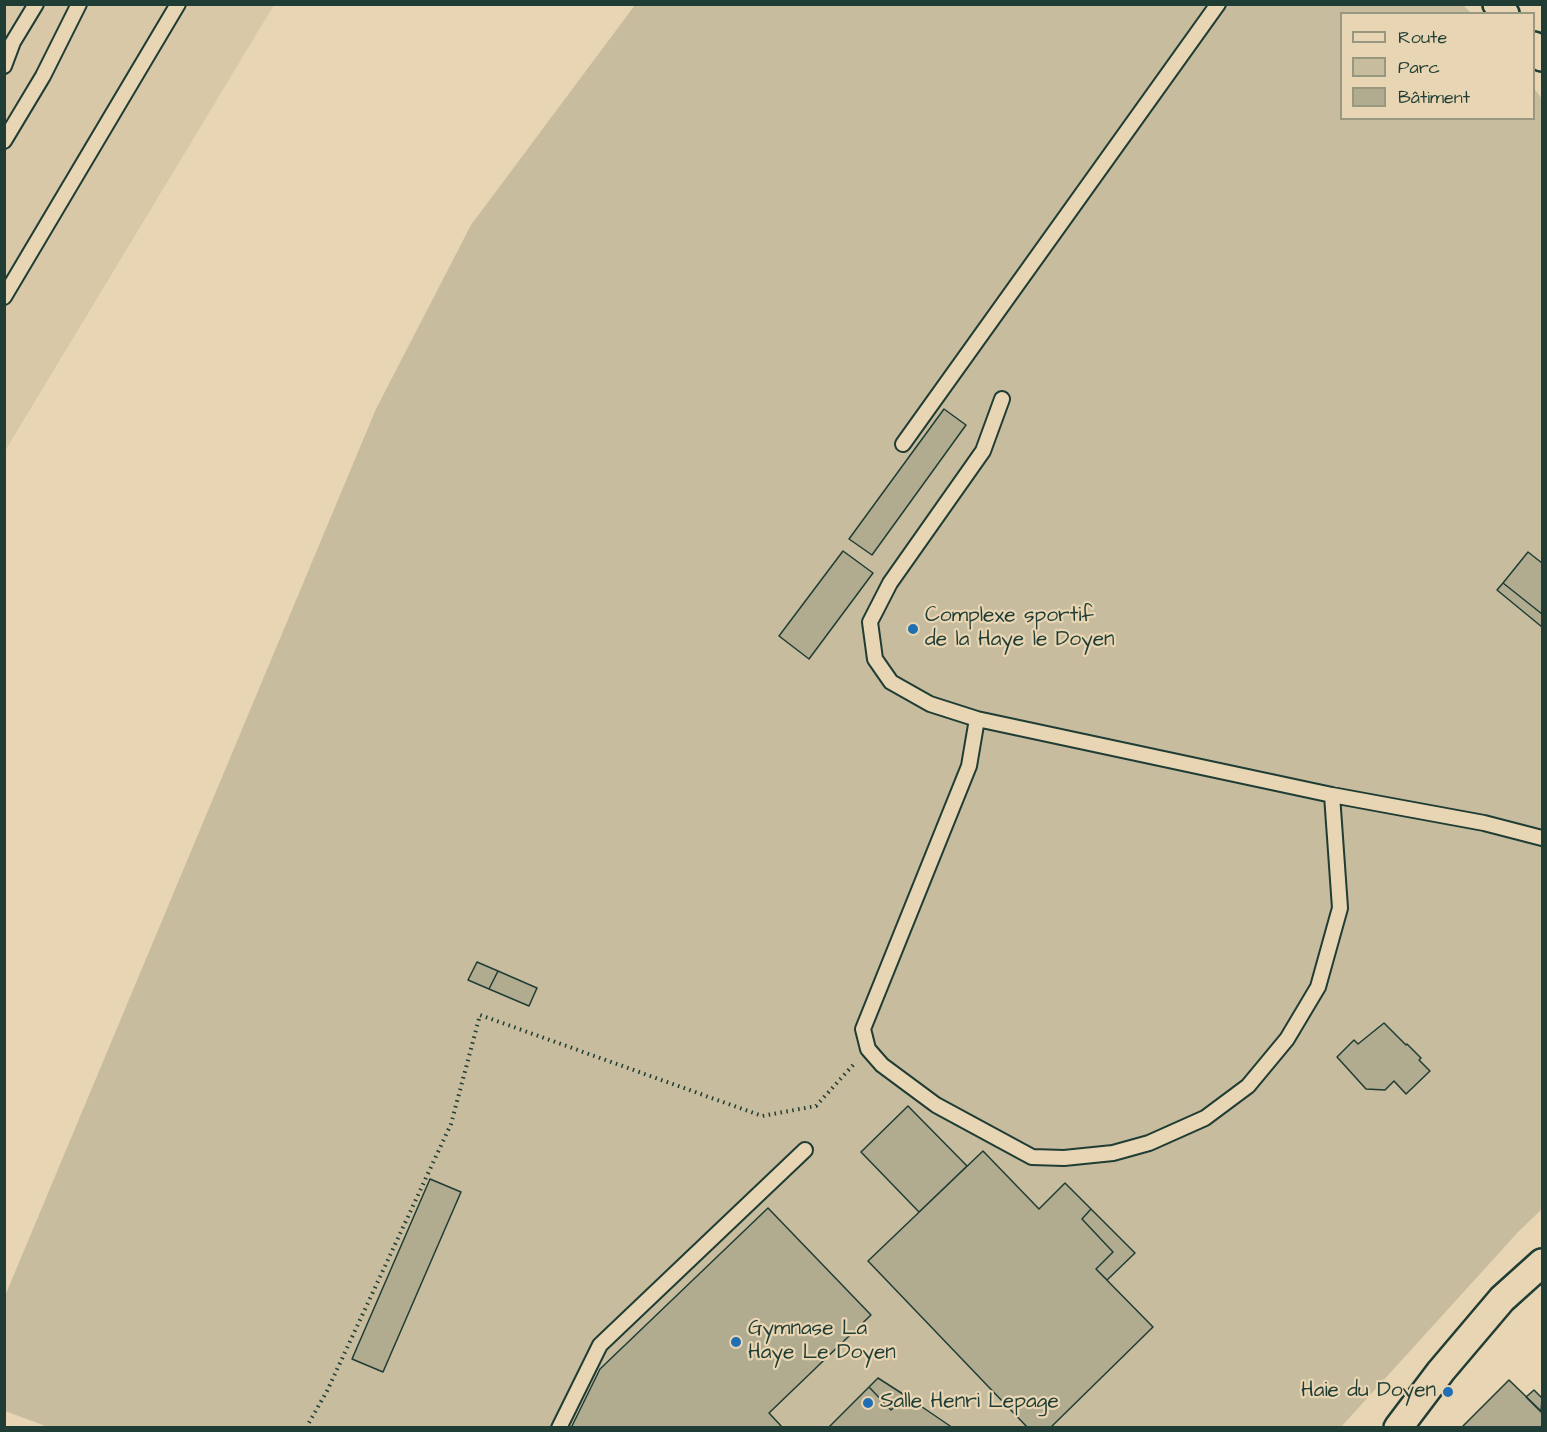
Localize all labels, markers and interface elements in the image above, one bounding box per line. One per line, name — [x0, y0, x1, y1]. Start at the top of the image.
legend — [1340, 12, 1535, 120]
text: Route — [1398, 25, 1447, 50]
text: Parc — [1398, 55, 1440, 80]
text: Bâtiment — [1398, 85, 1470, 110]
place label: Complexe sportif de la Haye le Doyen — [925, 604, 1115, 654]
marker: Complexe sportif de la Haye le Doyen — [906, 622, 920, 636]
place label: Gymnase La Haye Le Doyen — [748, 1317, 896, 1367]
marker: Gymnase La Haye Le Doyen — [729, 1335, 743, 1349]
place label: Haie du Doyen — [1301, 1379, 1436, 1405]
marker: Haie du Doyen — [1441, 1385, 1455, 1399]
place label: Salle Henri Lepage — [880, 1390, 1059, 1416]
marker: Salle Henri Lepage — [861, 1396, 875, 1410]

